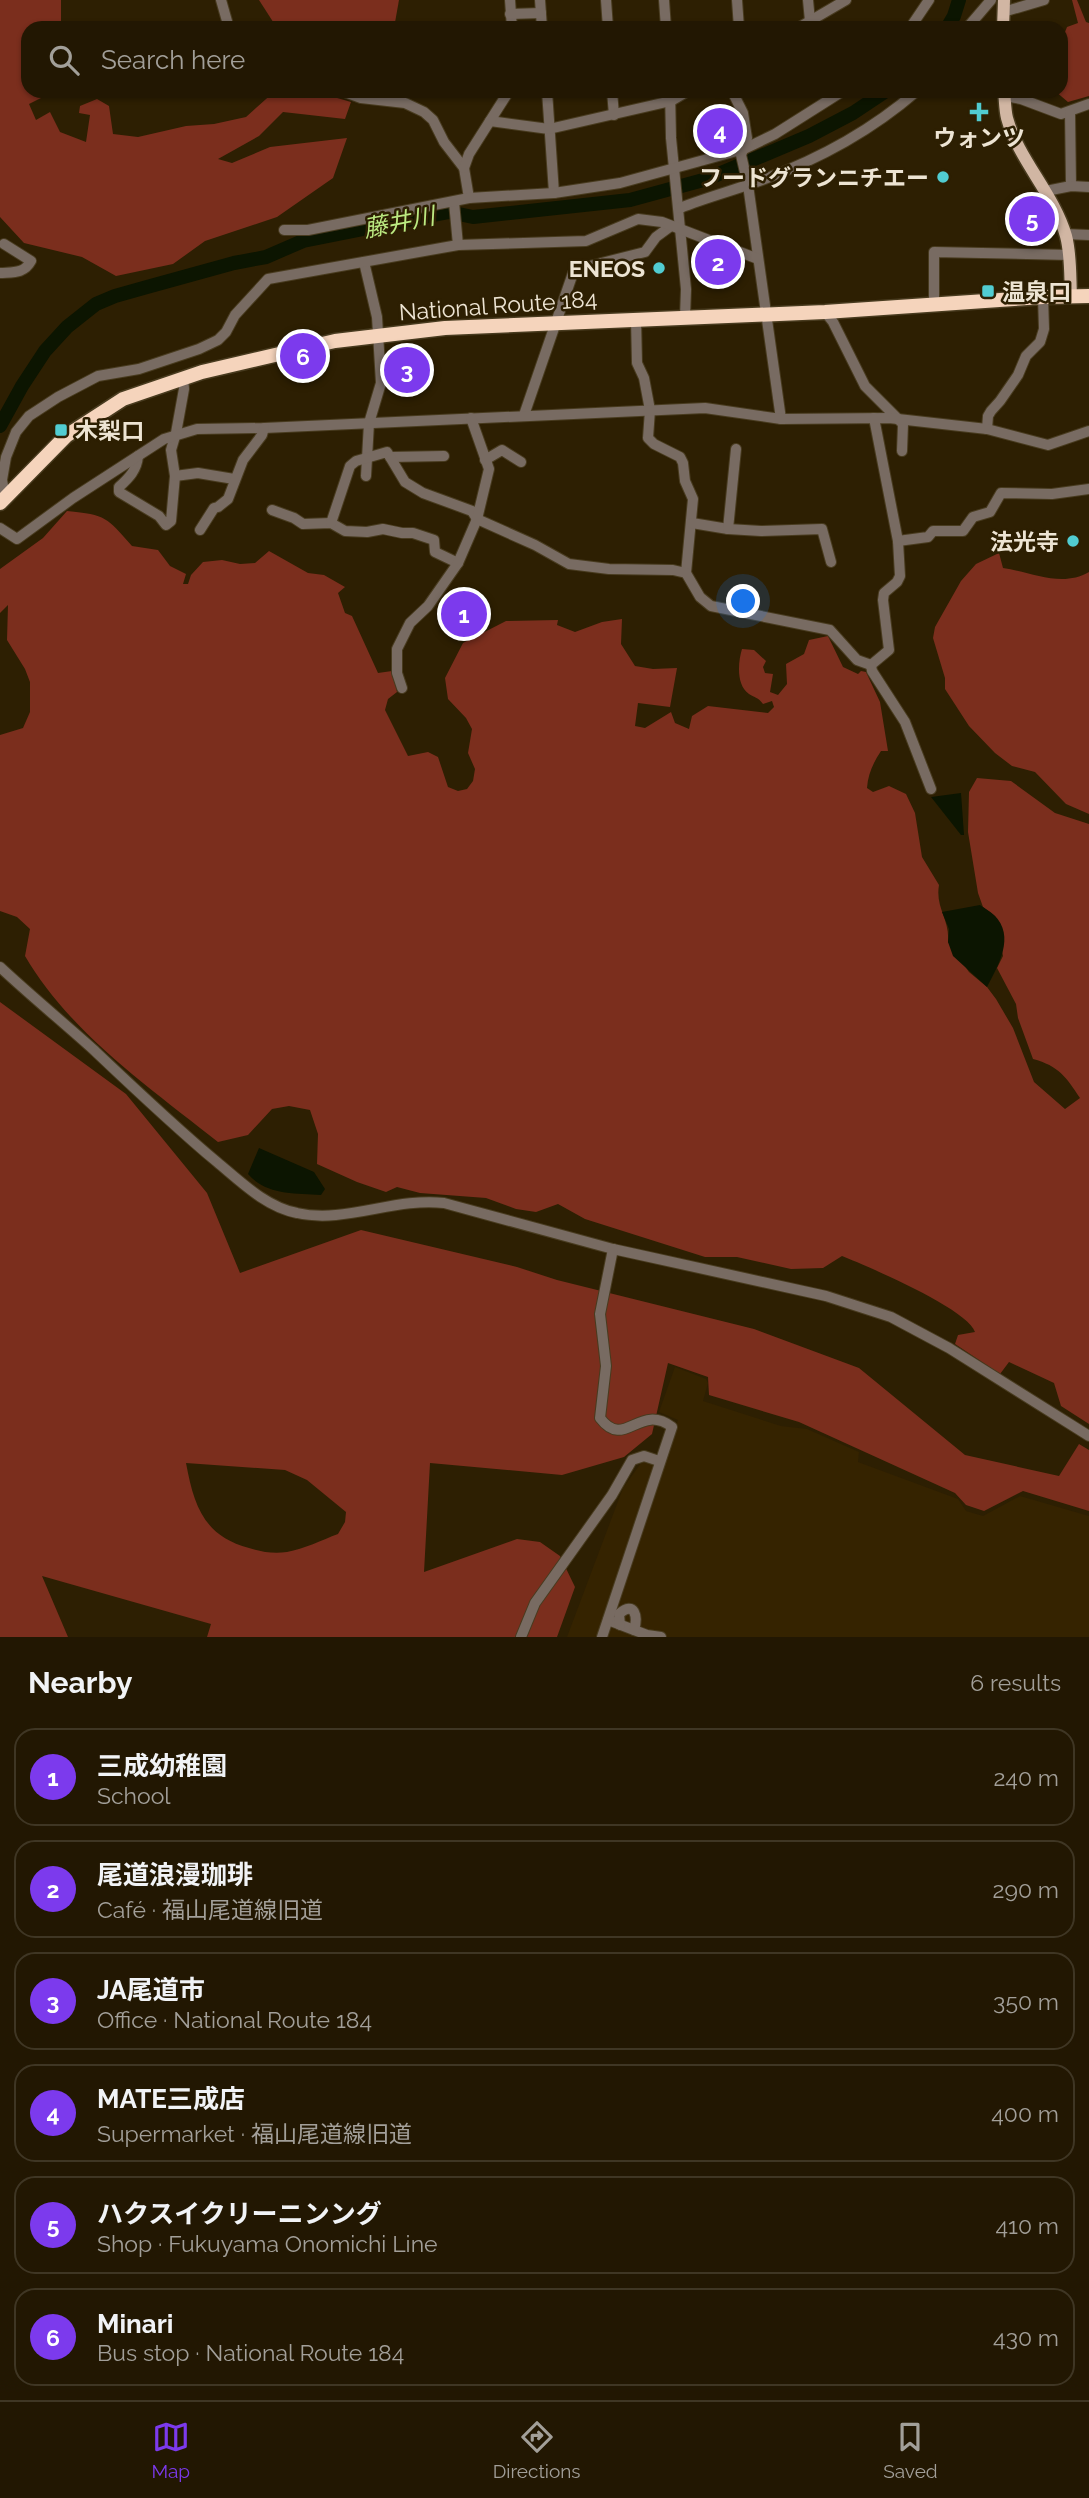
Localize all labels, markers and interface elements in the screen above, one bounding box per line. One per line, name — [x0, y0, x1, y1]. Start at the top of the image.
search box — [21, 21, 1068, 98]
icon: search — [45, 41, 83, 79]
text: Search here — [101, 45, 245, 75]
marker: ウォンツ — [971, 104, 987, 120]
pin: 4 — [697, 105, 743, 157]
place label: ウォンツ — [933, 124, 1025, 151]
place label: フードグランニチエー — [699, 164, 929, 191]
marker: フードグランニチエー — [935, 169, 951, 185]
pin: 5 — [1009, 193, 1055, 245]
water label: 藤井川 — [361, 200, 440, 243]
pin: 2 — [695, 236, 741, 288]
place label: ENEOS — [569, 255, 645, 282]
marker: ENEOS — [651, 260, 667, 276]
place label: 温泉口 — [1002, 278, 1071, 305]
marker: 温泉口 — [980, 283, 996, 299]
street label: National Route 184 — [398, 285, 598, 325]
pin: 6 — [280, 330, 326, 382]
pin: 3 — [384, 344, 430, 396]
place label: 木梨口 — [75, 417, 144, 444]
marker: 木梨口 — [53, 422, 69, 438]
place label: 法光寺 — [990, 528, 1059, 555]
marker: 法光寺 — [1065, 533, 1081, 549]
your location — [726, 584, 760, 618]
pin: 1 — [441, 588, 487, 640]
text: Nearby — [28, 1665, 132, 1700]
text: 6 results — [970, 1669, 1061, 1696]
text: 三成幼稚園 — [97, 1751, 227, 1781]
text: 1 — [47, 1764, 59, 1791]
text: 240 m — [993, 1764, 1059, 1791]
text: School — [97, 1782, 171, 1809]
text: 尾道浪漫珈琲 — [97, 1860, 253, 1890]
text: 2 — [47, 1876, 59, 1903]
text: 290 m — [992, 1876, 1059, 1903]
text: Café · 福山尾道線旧道 — [97, 1896, 323, 1923]
text: JA尾道市 — [97, 1975, 205, 2005]
text: 3 — [47, 1988, 59, 2015]
text: 350 m — [993, 1988, 1059, 2015]
text: Office · National Route 184 — [97, 2006, 372, 2033]
text: MATE三成店 — [97, 2084, 245, 2114]
text: 4 — [46, 2100, 60, 2127]
text: 400 m — [991, 2100, 1059, 2127]
text: Supermarket · 福山尾道線旧道 — [97, 2120, 412, 2147]
text: ハクスイクリーニンング — [97, 2199, 382, 2229]
text: 5 — [47, 2212, 59, 2239]
text: 410 m — [996, 2212, 1059, 2239]
text: Shop · Fukuyama Onomichi Line — [97, 2230, 438, 2257]
text: Minari — [97, 2309, 173, 2339]
text: 6 — [46, 2324, 60, 2351]
text: 430 m — [993, 2324, 1059, 2351]
text: Bus stop · National Route 184 — [97, 2339, 404, 2366]
tab: Map — [151, 2418, 190, 2482]
tab: Directions — [493, 2418, 581, 2482]
tab: Saved — [883, 2418, 938, 2482]

